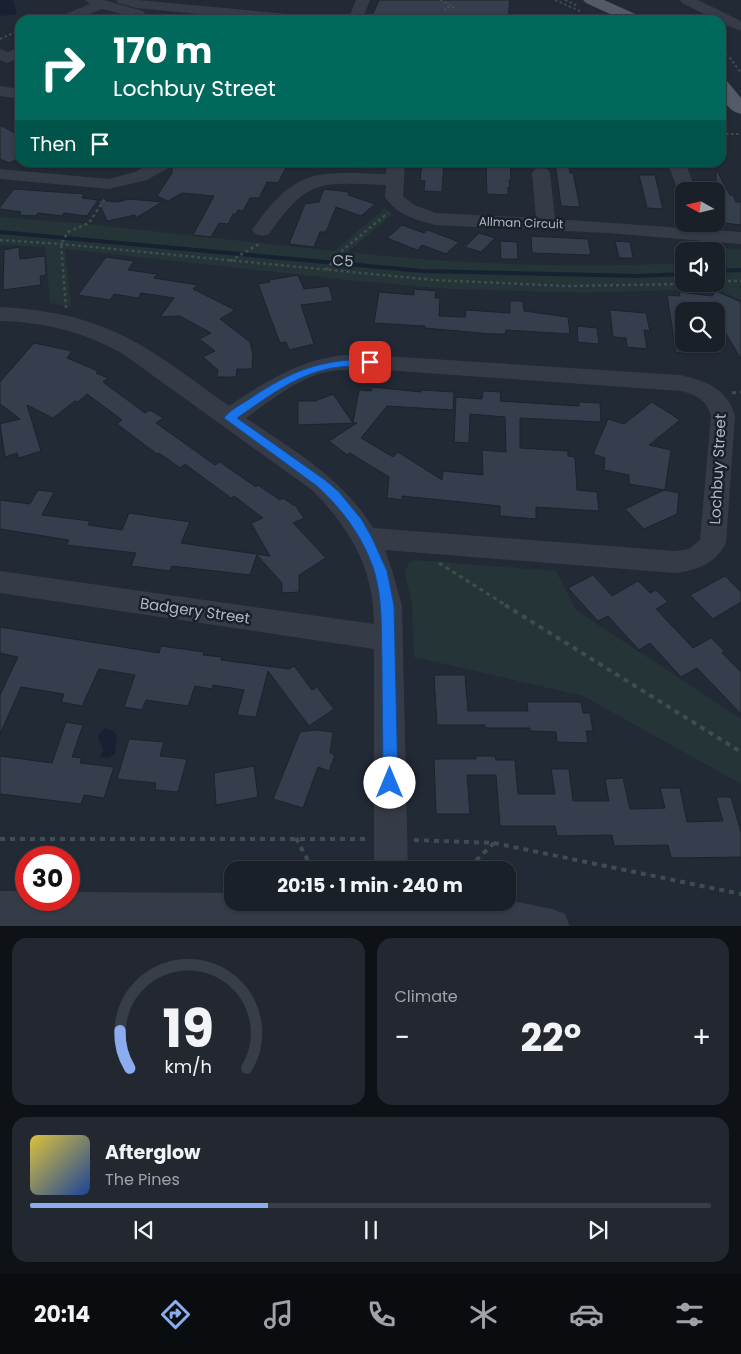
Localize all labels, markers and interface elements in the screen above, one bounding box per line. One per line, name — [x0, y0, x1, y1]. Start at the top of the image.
text: 170 m — [113, 26, 212, 75]
icon: right — [30, 35, 95, 100]
text: Lochbuy Street — [113, 73, 276, 104]
icon: arrive — [86, 130, 114, 158]
text: Then — [30, 131, 76, 158]
north arrow — [675, 182, 725, 232]
map controls — [675, 182, 725, 352]
street label: Allman Circuit — [479, 213, 563, 232]
button: sound — [675, 242, 725, 292]
street label: C5 — [332, 249, 354, 272]
button: search — [675, 302, 725, 352]
pin — [349, 341, 391, 383]
icon: arrive — [356, 348, 384, 376]
street label: Lochbuy Street — [704, 413, 731, 525]
street label: Badgery Street — [139, 592, 251, 629]
position arrow — [363, 756, 415, 808]
speed limit sign: 30 — [15, 846, 80, 911]
text: 20:15 · 1 min · 240 m — [277, 872, 463, 899]
text: Climate — [395, 985, 458, 1008]
text: 19 — [162, 992, 214, 1065]
text: 22° — [520, 1011, 581, 1064]
text: − — [395, 1018, 410, 1057]
text: + — [692, 1018, 711, 1057]
text: km/h — [164, 1054, 212, 1079]
text: Afterglow — [105, 1139, 200, 1166]
text: The Pines — [105, 1168, 180, 1191]
icon: previous — [130, 1216, 158, 1244]
icon: pause — [357, 1216, 385, 1244]
icon: next — [584, 1216, 612, 1244]
icon: directions — [158, 1297, 193, 1332]
icon: music — [261, 1297, 296, 1332]
icon: phone — [364, 1297, 399, 1332]
icon: climate — [466, 1297, 501, 1332]
icon: car — [569, 1297, 604, 1332]
icon: filters — [672, 1297, 707, 1332]
text: 20:14 — [34, 1299, 90, 1330]

